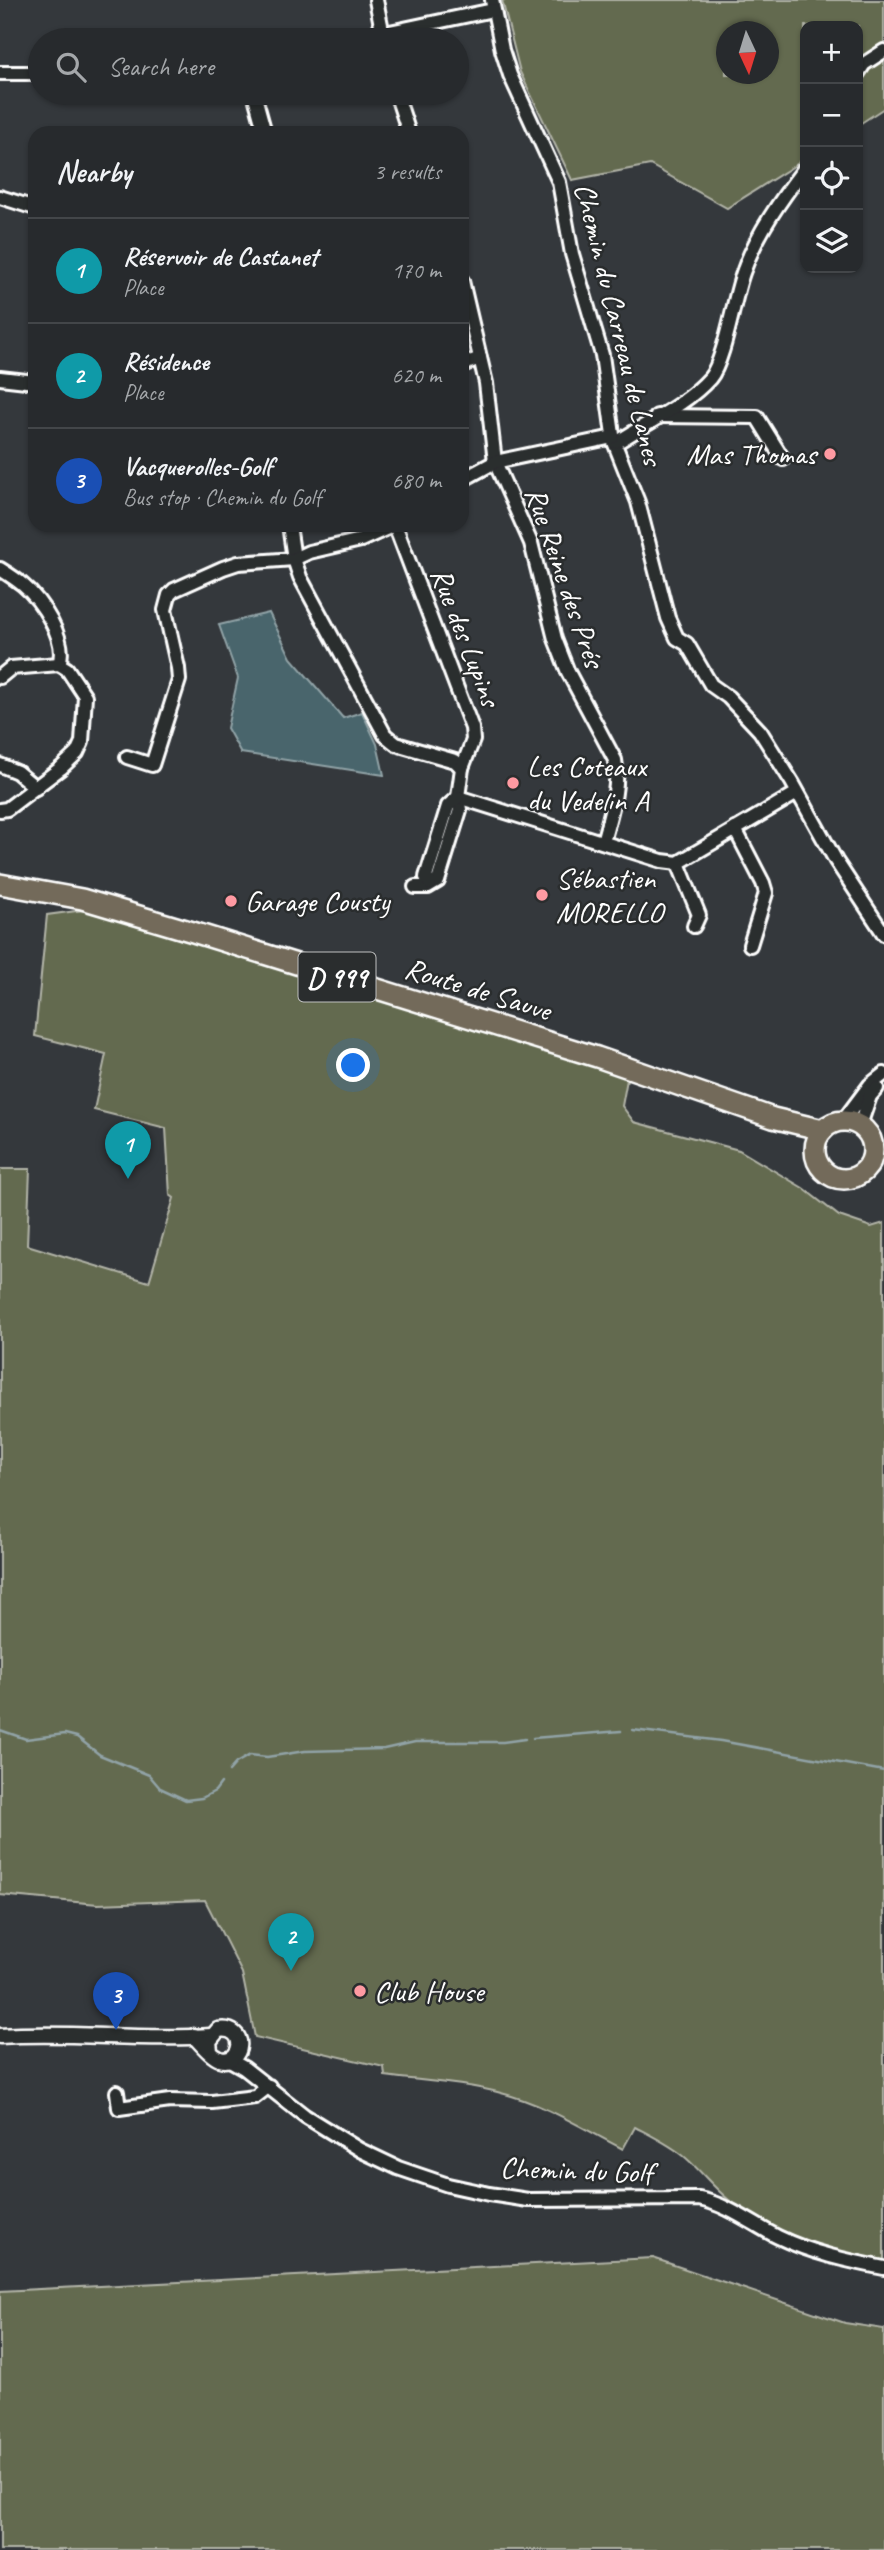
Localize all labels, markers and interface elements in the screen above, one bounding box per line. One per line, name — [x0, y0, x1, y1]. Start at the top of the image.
north arrow — [716, 21, 779, 84]
map controls — [800, 21, 863, 273]
button: + — [800, 21, 863, 84]
search box — [28, 28, 469, 105]
icon: search — [52, 48, 90, 86]
text: Search here — [108, 50, 214, 83]
button: − — [800, 84, 863, 147]
button: locate — [800, 147, 863, 210]
text: Nearby — [56, 153, 132, 191]
text: 3 results — [374, 157, 441, 186]
street label: Chemin du Carreau de Lanes — [566, 179, 673, 472]
button: layers — [800, 210, 863, 273]
text: Réservoir de Castanet — [123, 240, 318, 273]
text: 1 — [74, 256, 84, 285]
text: 170 m — [392, 256, 441, 285]
text: Place — [123, 273, 163, 302]
text: Résidence — [123, 345, 209, 378]
text: 2 — [74, 361, 84, 390]
text: 620 m — [392, 361, 441, 390]
text: Place — [123, 378, 163, 407]
place label: Mas Thomas — [687, 435, 819, 473]
marker: Mas Thomas — [822, 446, 838, 462]
text: Vacquerolles-Golf — [123, 450, 273, 483]
text: 3 — [74, 466, 84, 495]
text: 680 m — [392, 466, 441, 495]
street label: Rue Reine des Prés — [516, 482, 614, 675]
text: Bus stop · Chemin du Golf — [123, 483, 321, 512]
street label: Rue des Lupins — [422, 562, 511, 714]
place label: Les Coteaux du Vedelin A — [527, 747, 650, 819]
marker: Les Coteaux du Vedelin A — [505, 775, 521, 791]
place label: Sébastien MORELLO — [556, 859, 666, 931]
place label: Garage Cousty — [245, 882, 391, 920]
marker: Sébastien MORELLO — [534, 887, 550, 903]
marker: Garage Cousty — [223, 893, 239, 909]
street label: Route de Sauve — [400, 949, 558, 1030]
road number: D 999 — [298, 953, 376, 1002]
your location — [336, 1048, 370, 1082]
pin: 1 — [105, 1121, 151, 1179]
pin: 2 — [268, 1913, 314, 1971]
pin: 3 — [93, 1972, 139, 2030]
place label: Club House — [374, 1972, 486, 2010]
marker: Club House — [352, 1983, 368, 1999]
street label: Chemin du Golf — [500, 2148, 660, 2192]

